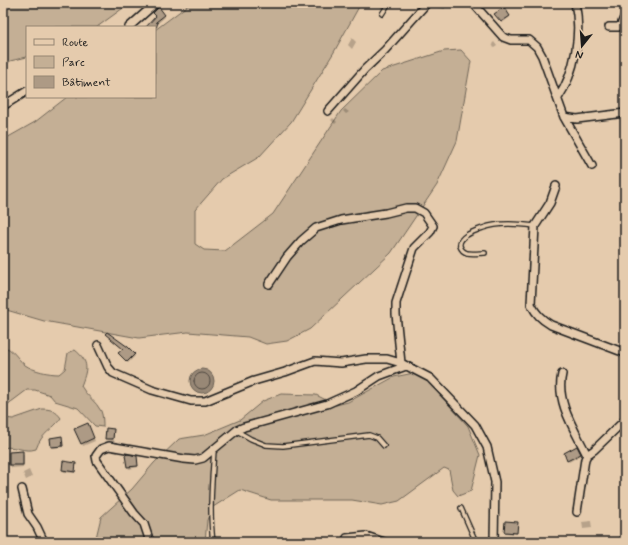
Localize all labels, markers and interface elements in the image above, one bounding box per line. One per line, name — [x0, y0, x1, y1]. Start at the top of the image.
legend — [26, 26, 156, 98]
north arrow — [562, 26, 602, 66]
text: Route — [62, 35, 88, 51]
text: N — [574, 47, 585, 62]
text: Parc — [62, 55, 85, 71]
text: Bâtiment — [62, 75, 111, 91]

